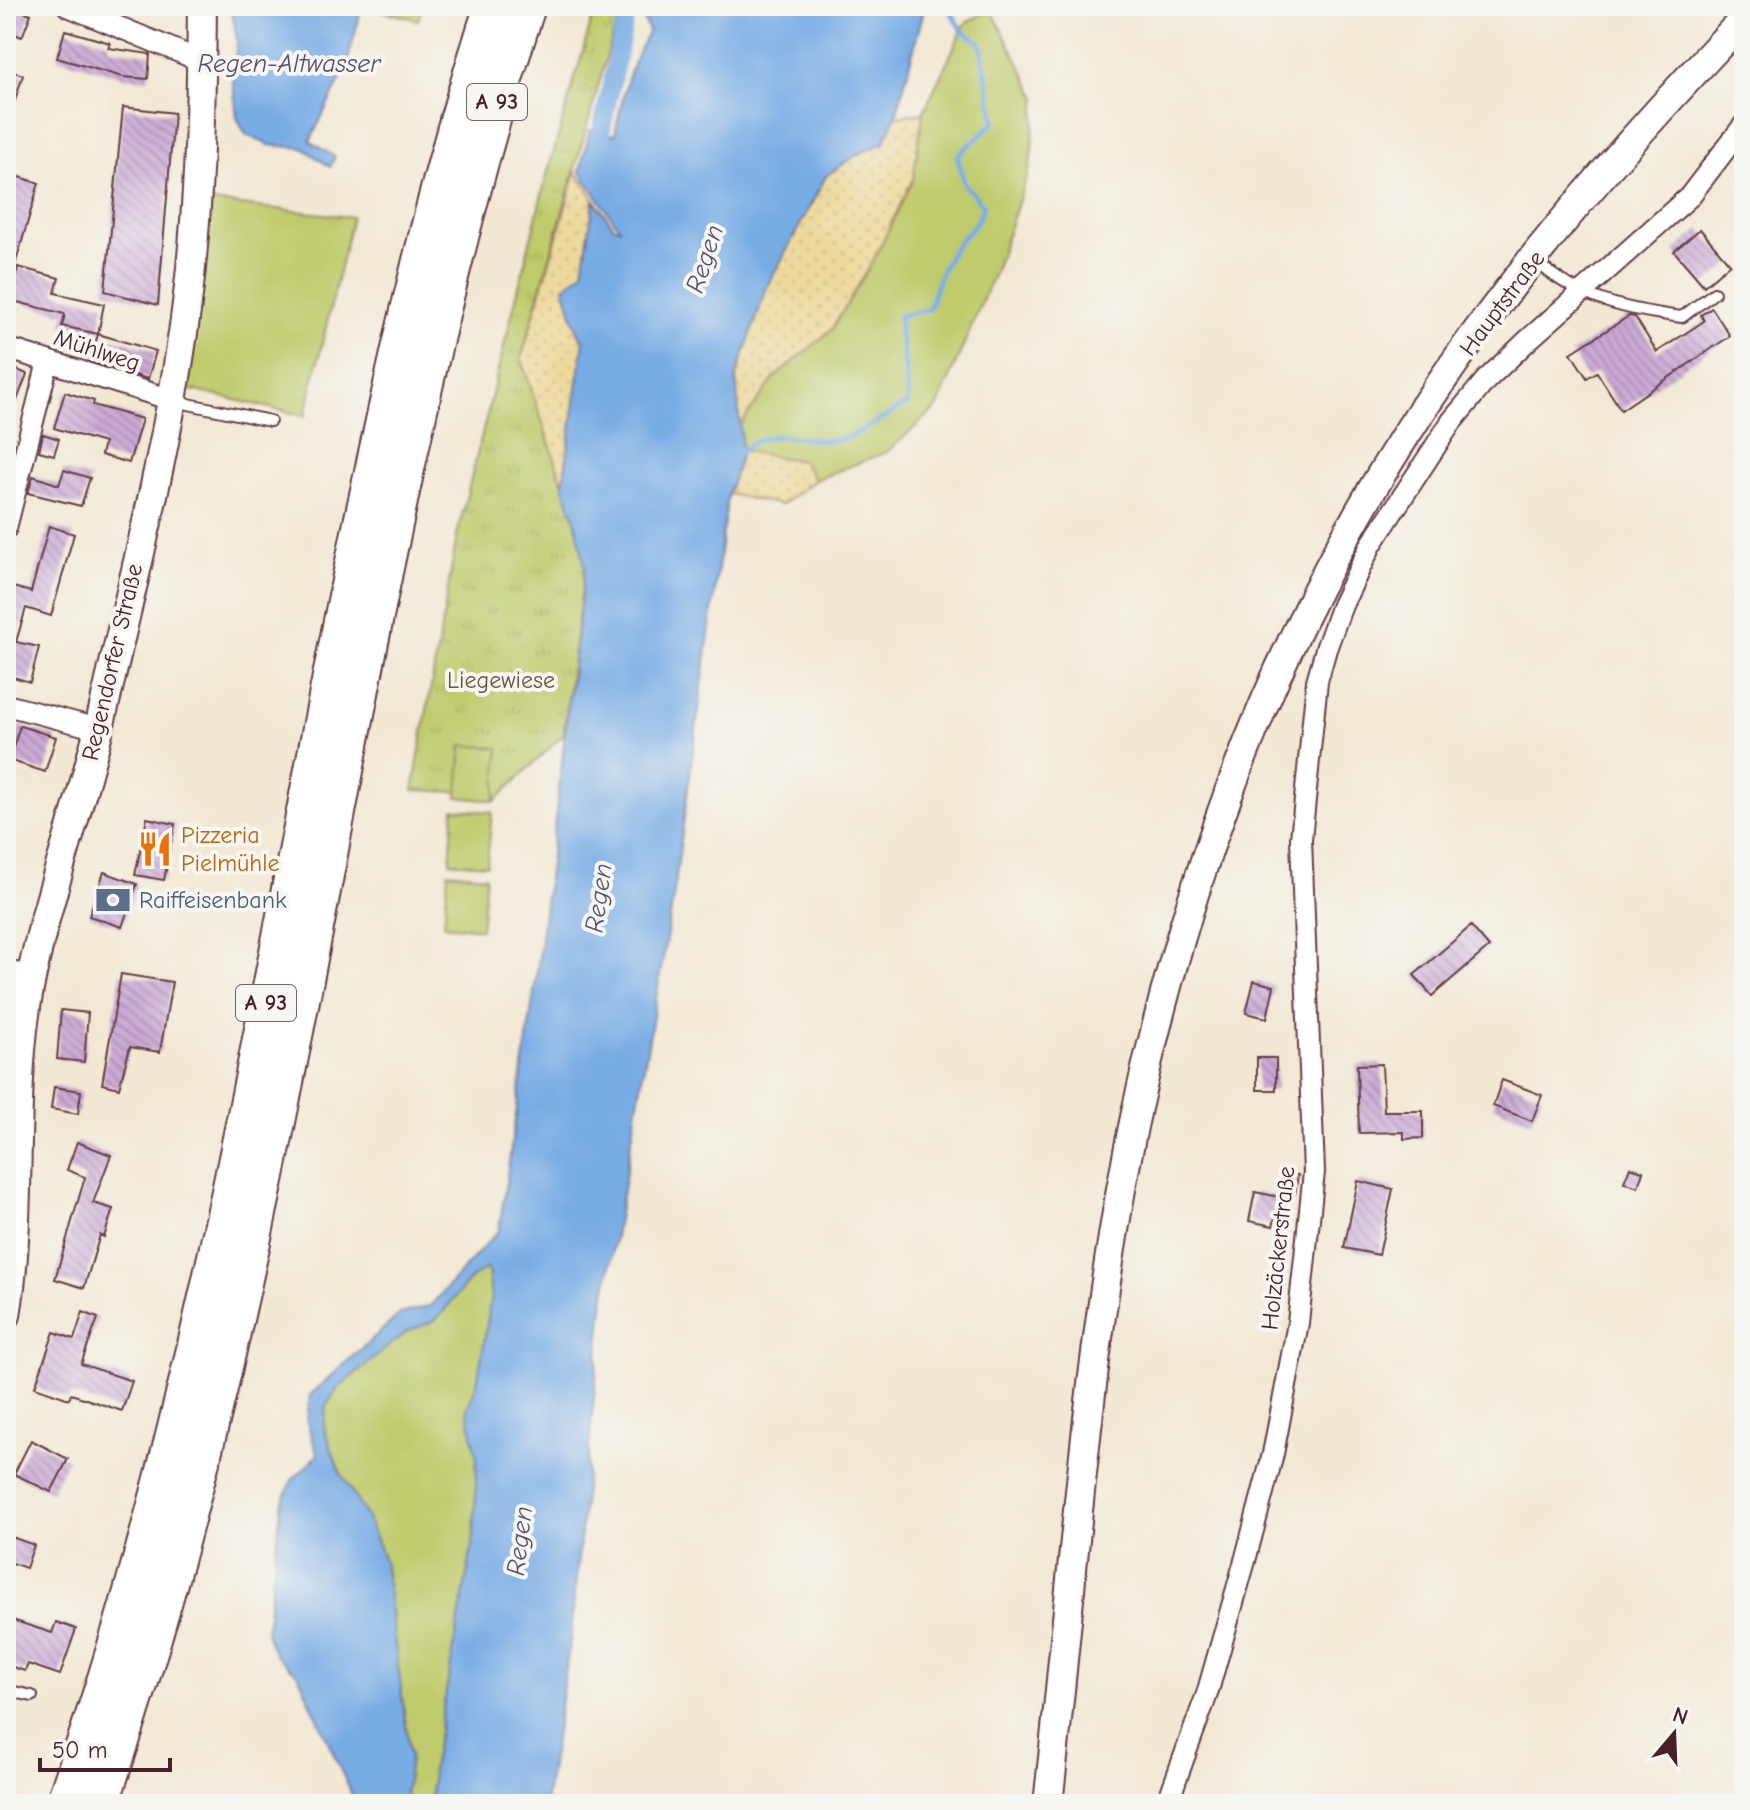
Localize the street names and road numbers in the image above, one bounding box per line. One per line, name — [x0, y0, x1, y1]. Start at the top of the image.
road number: A 93 — [467, 84, 527, 120]
street label: Hauptstraße — [1453, 245, 1551, 361]
street label: Mühlweg — [50, 323, 144, 377]
street label: Regendorfer Straße — [76, 561, 148, 763]
road number: A 93 — [236, 985, 296, 1021]
street label: Holzäckerstraße — [1255, 1165, 1301, 1331]

